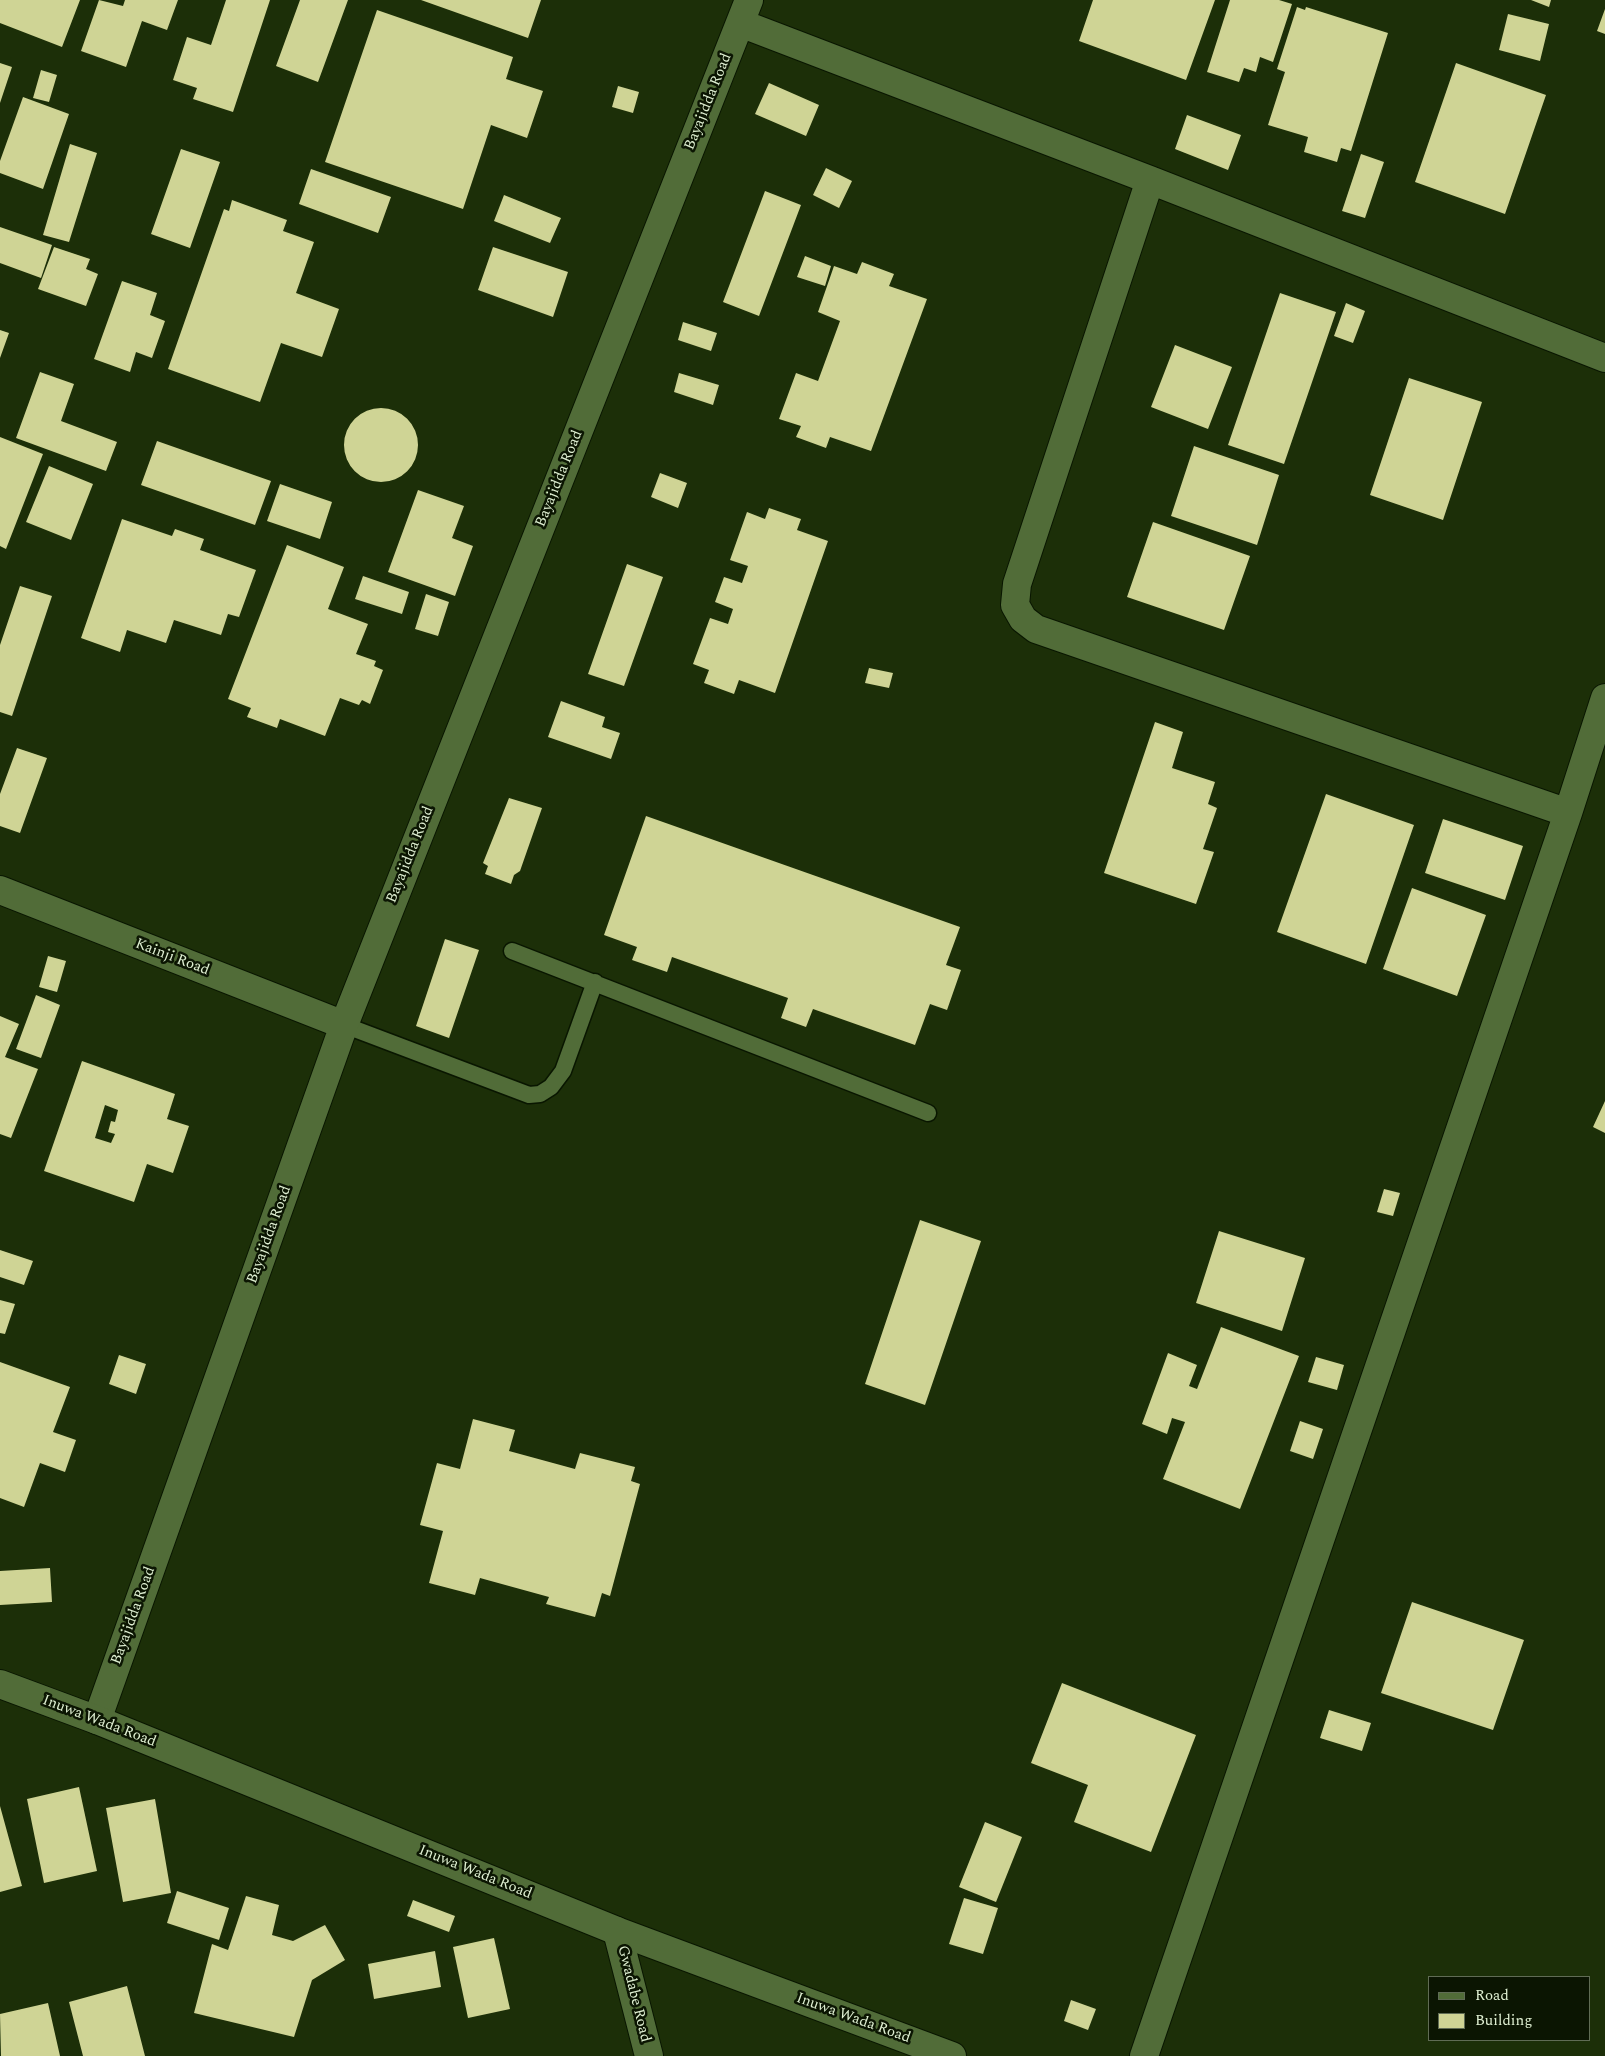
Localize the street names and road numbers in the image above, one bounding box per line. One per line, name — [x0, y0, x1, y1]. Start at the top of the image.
street label: Bayajidda Road — [681, 51, 737, 153]
street label: Bayajidda Road — [532, 428, 588, 530]
street label: Bayajidda Road — [383, 804, 439, 906]
street label: Kainji Road — [132, 936, 212, 980]
street label: Bayajidda Road — [244, 1184, 296, 1286]
street label: Bayajidda Road — [108, 1565, 160, 1667]
street label: Inuwa Wada Road — [40, 1692, 158, 1752]
street label: Inuwa Wada Road — [416, 1842, 534, 1904]
street label: Gwadabe Road — [612, 1944, 654, 2044]
street label: Inuwa Wada Road — [793, 1990, 913, 2048]

